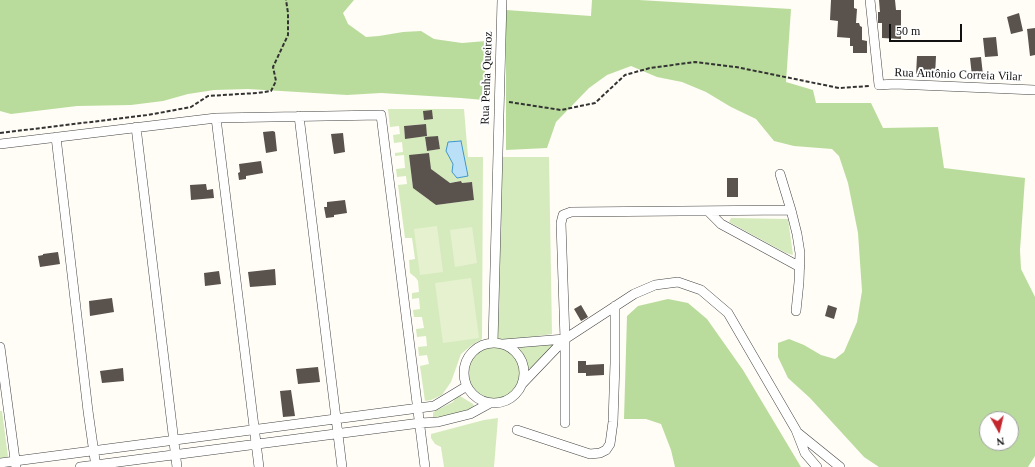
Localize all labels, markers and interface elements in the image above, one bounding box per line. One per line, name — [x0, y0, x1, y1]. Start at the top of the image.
scale bar — [891, 16, 964, 42]
text: 50 m — [896, 24, 920, 38]
street label: Rua Penha Queiroz — [478, 31, 496, 125]
street label: Rua Antônio Correia Vilar — [894, 66, 1022, 84]
north arrow — [979, 411, 1019, 451]
text: N — [996, 435, 1005, 448]

